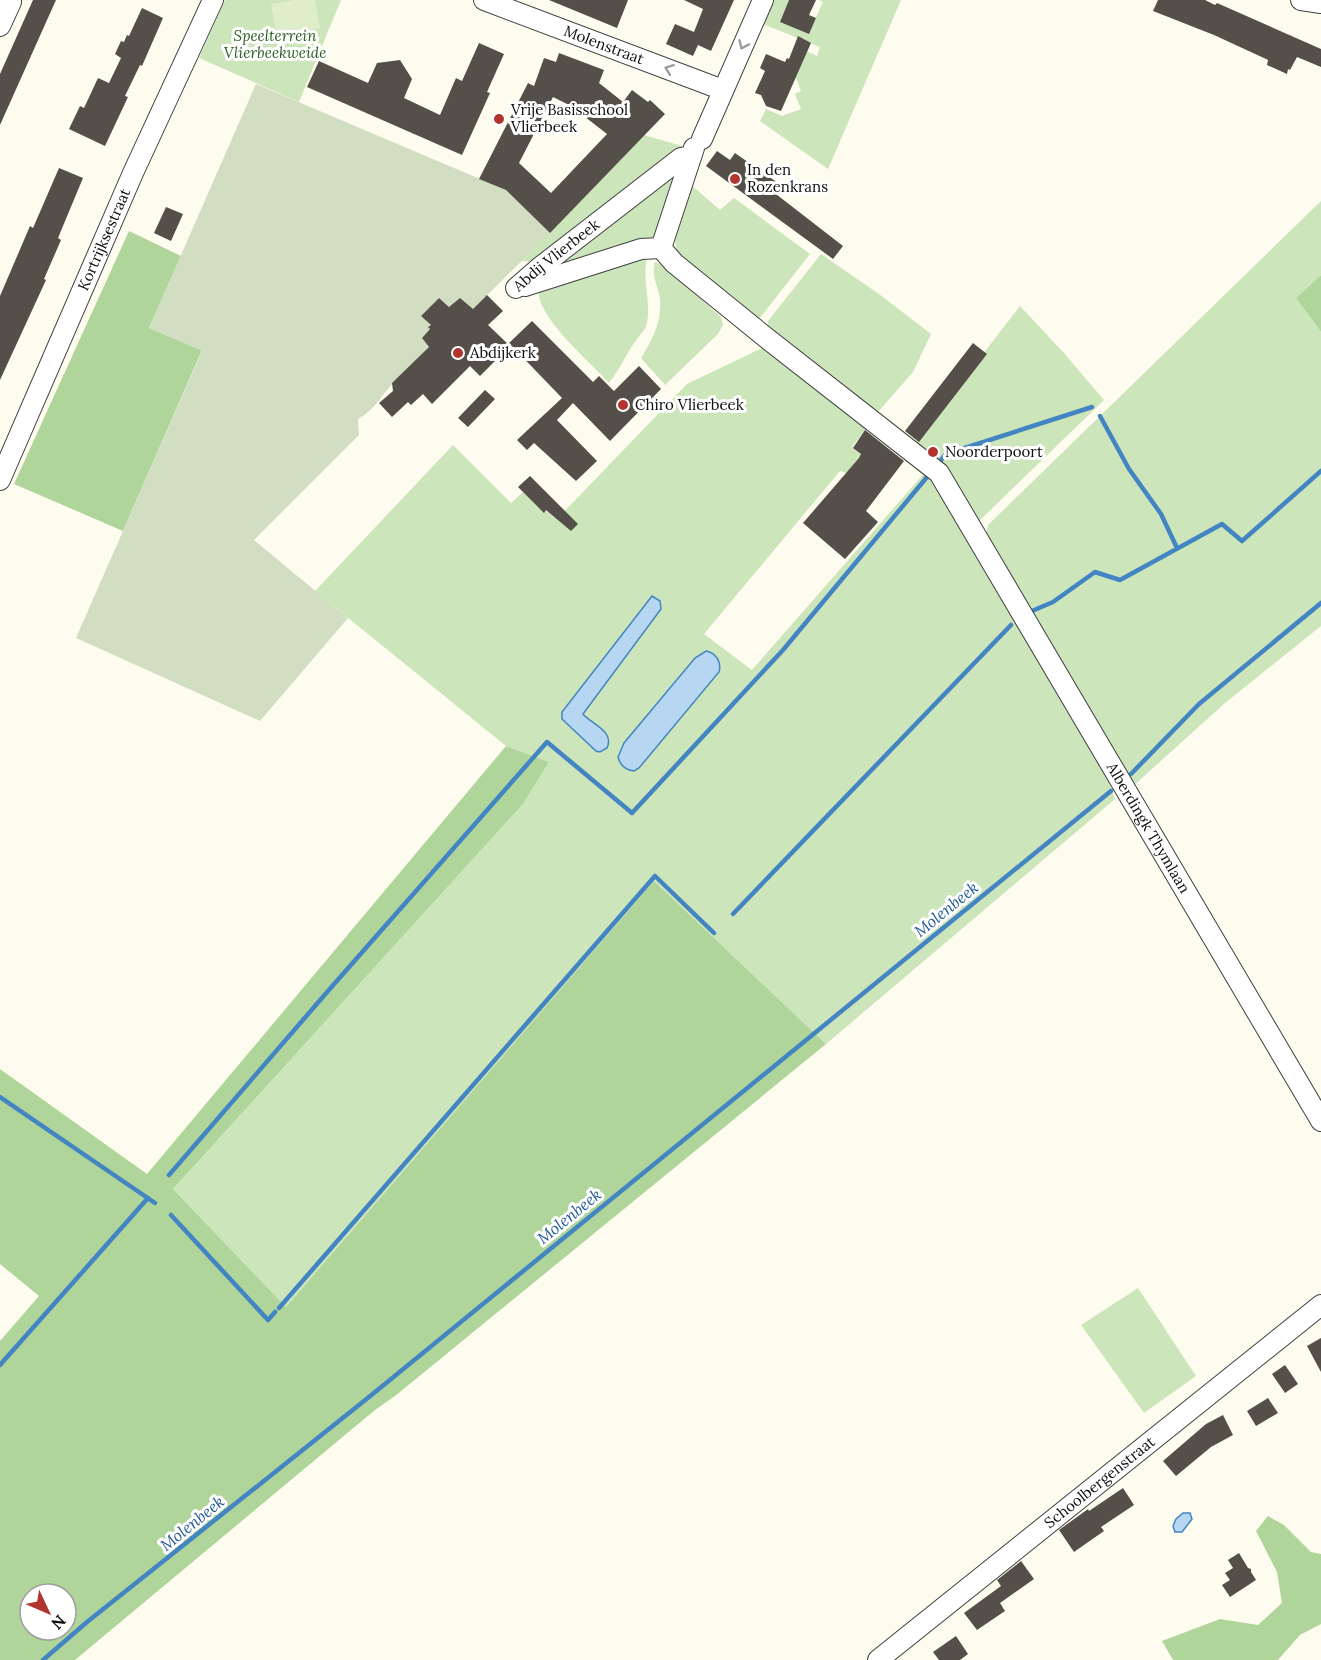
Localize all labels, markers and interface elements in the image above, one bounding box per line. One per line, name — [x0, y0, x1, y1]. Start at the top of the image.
street label: Molenstraat — [561, 21, 647, 68]
park label: Speelterrein Vlierbeekweide — [224, 26, 326, 62]
one-way arrow — [738, 39, 750, 50]
one-way arrow — [664, 64, 674, 77]
place label: Vrije Basisschool Vlierbeek — [510, 100, 628, 136]
marker: Vrije Basisschool Vlierbeek — [492, 112, 506, 126]
place label: In den Rozenkrans — [747, 160, 828, 196]
marker: In den Rozenkrans — [728, 172, 742, 186]
street label: Kortrijksestraat — [73, 185, 134, 293]
street label: Abdij Vlierbeek — [508, 215, 603, 296]
place label: Abdijkerk — [469, 343, 536, 362]
marker: Abdijkerk — [451, 346, 465, 360]
place label: Chiro Vlierbeek — [635, 395, 744, 414]
marker: Chiro Vlierbeek — [616, 398, 630, 412]
place label: Noorderpoort — [945, 442, 1043, 461]
marker: Noorderpoort — [926, 445, 940, 459]
street label: Alberdingk Thymlaan — [1102, 758, 1195, 896]
water label: Molenbeek — [910, 877, 982, 941]
water label: Molenbeek — [533, 1184, 605, 1248]
street label: Schoolbergenstraat — [1040, 1432, 1159, 1532]
water label: Molenbeek — [156, 1491, 228, 1555]
north arrow — [18, 1582, 78, 1642]
text: N — [47, 1611, 70, 1634]

